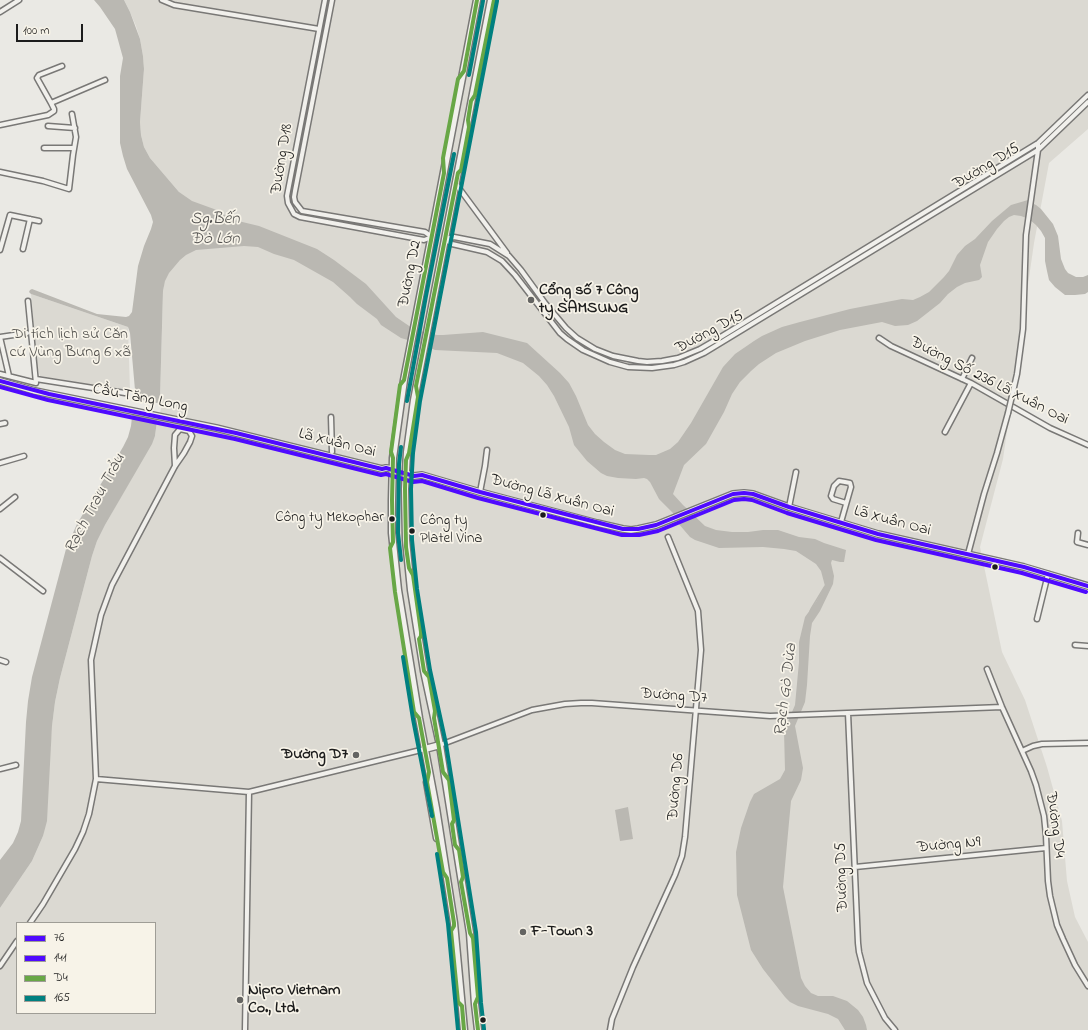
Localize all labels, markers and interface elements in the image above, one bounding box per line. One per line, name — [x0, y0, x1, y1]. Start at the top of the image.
scale bar — [18, 16, 85, 42]
text: 100 m — [23, 22, 50, 40]
street label: Đường D18 — [268, 122, 298, 196]
street label: Đường D15 — [950, 140, 1024, 194]
water label: Sg.Bến Đò Lớn — [190, 210, 240, 250]
street label: Đường D2 — [395, 239, 427, 309]
place label: Cổng số 7 Công ty SAMSUNG — [539, 281, 638, 319]
marker: Cổng số 7 Công ty SAMSUNG — [526, 295, 536, 305]
street label: Đường D15 — [673, 307, 747, 359]
park label: Di tích lịch sử Căn cứ Vùng Bưng 6 xã — [9, 325, 131, 363]
street label: Đường Số 236 Lã Xuân Oai — [907, 334, 1071, 430]
street label: Cầu Tăng Long — [91, 380, 189, 418]
street label: Lã Xuân Oai — [296, 425, 378, 463]
water label: Rạch Trau Trảu — [61, 451, 131, 557]
street label: Đường Lã Xuân Oai — [488, 471, 616, 523]
street label: Lã Xuân Oai — [851, 503, 933, 541]
place label: Công ty Mekophar — [275, 510, 384, 528]
unlabelled marker — [538, 510, 548, 520]
place label: Công ty Platel Vina — [420, 513, 482, 548]
marker: Công ty Mekophar — [387, 514, 397, 524]
marker: Công ty Platel Vina — [407, 526, 417, 536]
unlabelled marker — [990, 562, 1000, 572]
water label: Rạch Gò Dừa — [771, 642, 803, 738]
street label: Đường D7 — [640, 685, 708, 709]
place label: Đường D7 — [281, 745, 348, 765]
marker: Đường D7 — [351, 750, 361, 760]
street label: Đường D6 — [665, 753, 689, 821]
street label: Đường D4 — [1040, 791, 1068, 859]
street label: Đường N9 — [916, 834, 982, 858]
street label: Đường D5 — [832, 842, 854, 912]
legend — [16, 922, 156, 1014]
place label: F-Town 3 — [531, 922, 593, 942]
marker: F-Town 3 — [518, 927, 528, 937]
text: 76 — [54, 929, 64, 947]
text: 141 — [54, 949, 67, 967]
text: D4 — [54, 969, 68, 987]
place label: Nipro Vietnam Co., Ltd. — [248, 981, 340, 1019]
text: 165 — [54, 989, 70, 1007]
marker: Nipro Vietnam Co., Ltd. — [235, 995, 245, 1005]
unlabelled marker — [478, 1015, 488, 1025]

